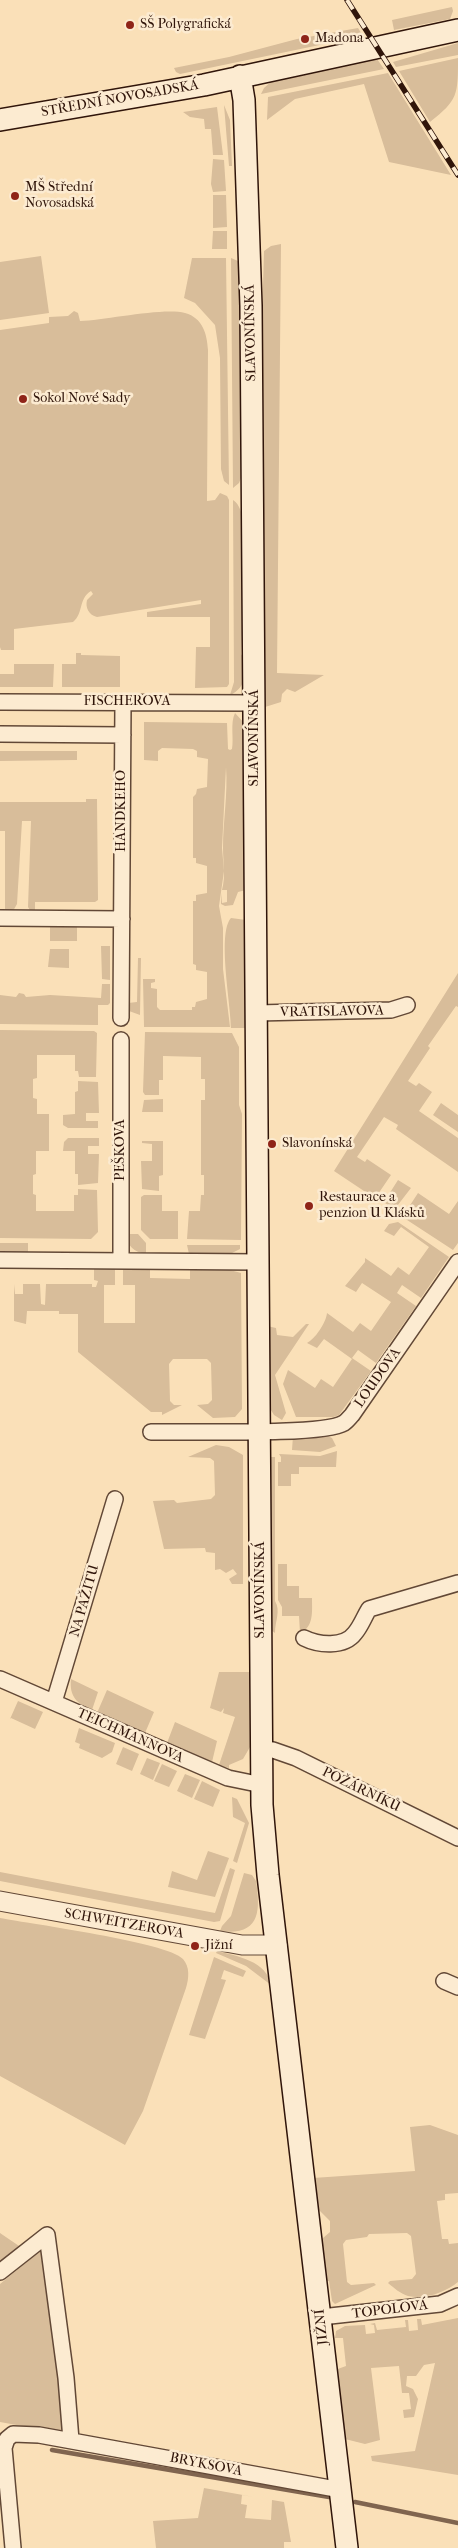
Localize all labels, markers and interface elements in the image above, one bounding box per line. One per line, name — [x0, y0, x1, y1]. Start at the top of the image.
place label: SŠ Polygrafická — [140, 17, 231, 33]
marker: SŠ Polygrafická — [124, 19, 136, 31]
place label: Madona — [315, 31, 364, 47]
marker: Madona — [299, 33, 311, 45]
street label: STŘEDNÍ NOVOSADSKÁ — [40, 77, 200, 121]
place label: MŠ Střední Novosadská — [25, 180, 94, 212]
marker: MŠ Střední Novosadská — [9, 190, 21, 202]
street label: SLAVONÍNSKÁ — [242, 284, 260, 382]
place label: Sokol Nové Sady — [33, 391, 131, 407]
marker: Sokol Nové Sady — [17, 393, 29, 405]
street label: SLAVONÍNSKÁ — [247, 690, 263, 786]
street label: FISCHEROVA — [83, 694, 171, 710]
street label: HANDKEHO — [114, 770, 130, 852]
street label: VRATISLAVOVA — [280, 1003, 384, 1021]
street label: PEŠKOVA — [113, 1119, 129, 1181]
place label: Slavonínská — [282, 1136, 352, 1152]
marker: Slavonínská — [266, 1138, 278, 1150]
place label: Restaurace a penzion U Klásků — [319, 1190, 425, 1222]
marker: Restaurace a penzion U Klásků — [303, 1200, 315, 1212]
street label: LOUDOVA — [351, 1345, 405, 1411]
street label: SLAVONÍNSKÁ — [253, 1542, 269, 1638]
street label: NA PAŽITU — [67, 1563, 103, 1639]
street label: TEICHMANNOVA — [74, 1705, 186, 1767]
street label: POŽÁRNÍKŮ — [319, 1764, 403, 1816]
street label: SCHWEITZEROVA — [63, 1905, 185, 1943]
place label: Jižní — [205, 1938, 233, 1954]
marker: Jižní — [189, 1940, 201, 1952]
street label: TOPOLOVÁ — [351, 2297, 429, 2323]
street label: JIŽNÍ — [312, 2308, 332, 2346]
street label: BRYKSOVA — [168, 2450, 244, 2480]

